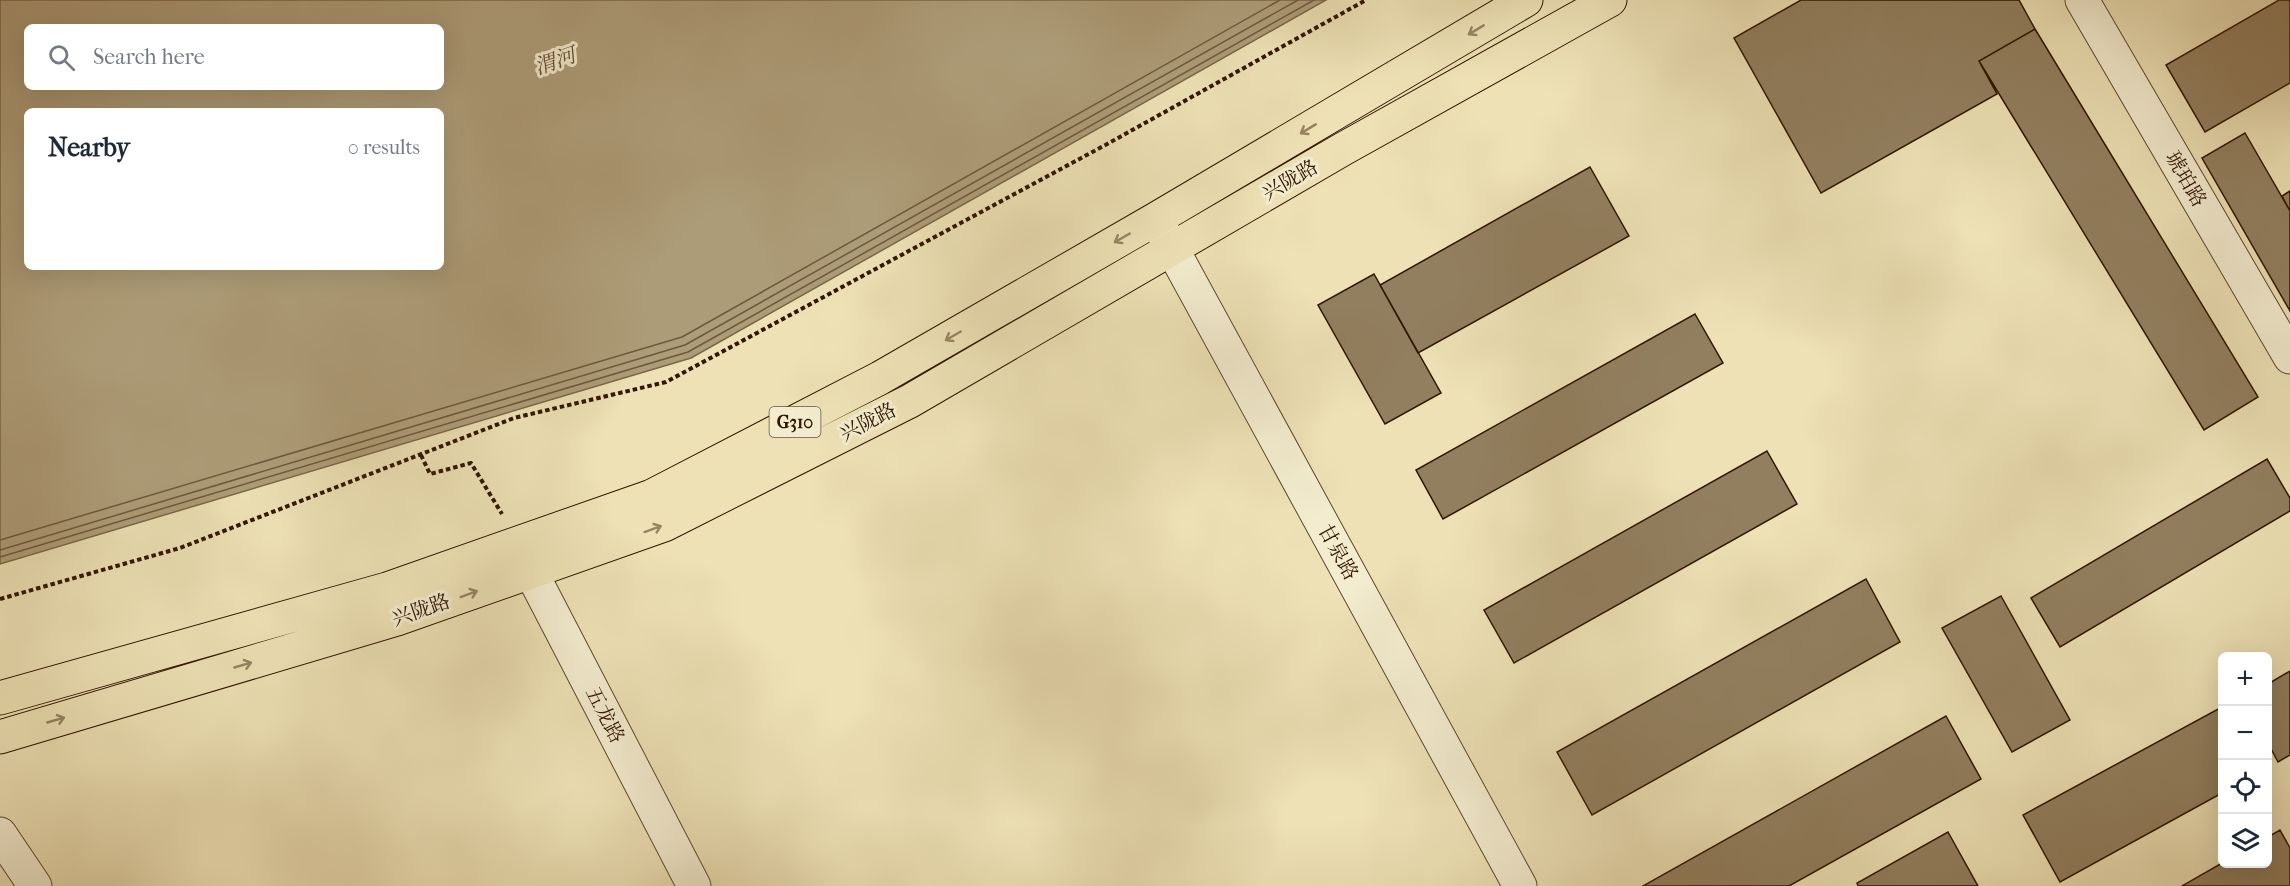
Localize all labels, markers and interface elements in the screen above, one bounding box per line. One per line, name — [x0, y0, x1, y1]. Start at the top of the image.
search box — [24, 24, 444, 90]
one-way arrow — [1468, 24, 1485, 36]
icon: search — [45, 41, 78, 74]
water label: 渭河 — [531, 42, 583, 79]
text: Search here — [93, 44, 205, 70]
one-way arrow — [1300, 123, 1317, 135]
text: Nearby — [48, 132, 130, 163]
text: 0 results — [348, 136, 420, 159]
street label: 琥珀路 — [2161, 147, 2211, 211]
street label: 兴陇路 — [1258, 155, 1322, 205]
one-way arrow — [1114, 233, 1131, 245]
one-way arrow — [945, 330, 962, 342]
street label: 兴陇路 — [836, 398, 900, 446]
road number: G310 — [770, 407, 820, 437]
street label: 甘泉路 — [1313, 520, 1363, 584]
one-way arrow — [643, 522, 662, 533]
one-way arrow — [459, 587, 478, 598]
street label: 兴陇路 — [389, 589, 453, 631]
map controls — [2218, 652, 2272, 868]
button: + — [2218, 652, 2272, 706]
one-way arrow — [233, 659, 252, 670]
street label: 五龙路 — [581, 683, 629, 747]
button: − — [2218, 706, 2272, 760]
one-way arrow — [46, 714, 65, 725]
button: locate — [2218, 760, 2272, 814]
button: layers — [2218, 814, 2272, 868]

